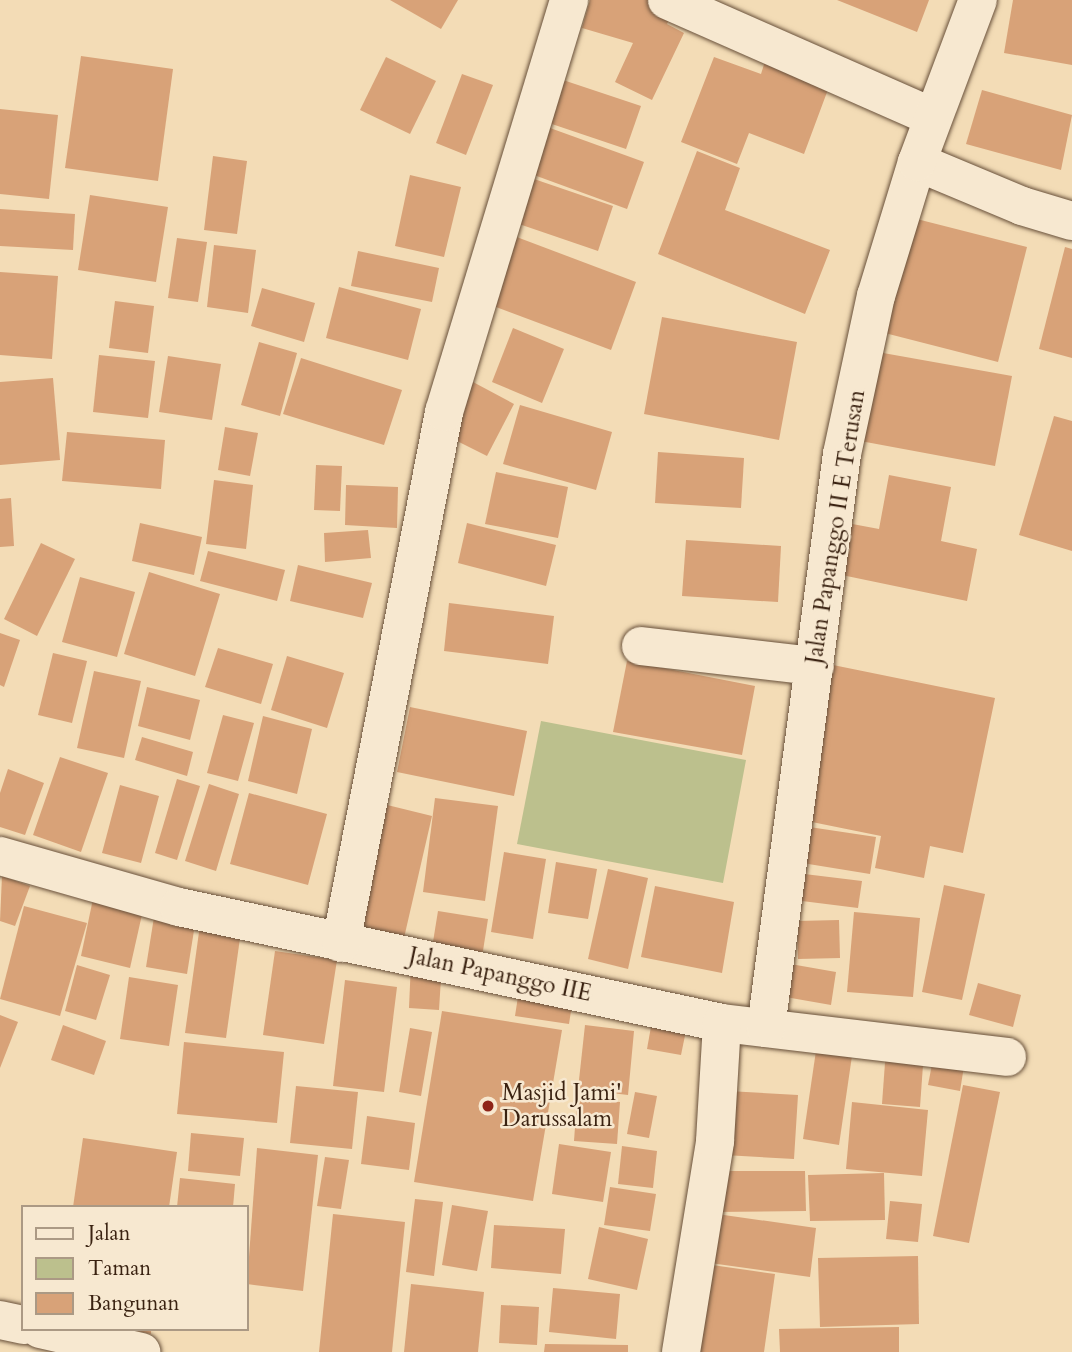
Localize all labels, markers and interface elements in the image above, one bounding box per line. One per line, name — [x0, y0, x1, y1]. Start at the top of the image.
street label: Jalan Papanggo II E Terusan — [801, 388, 871, 666]
street label: Jalan Papanggo IIE — [406, 942, 594, 1008]
place label: Masjid Jami' Darussalam — [502, 1079, 622, 1133]
marker: Masjid Jami' Darussalam — [480, 1098, 496, 1114]
legend — [21, 1205, 248, 1331]
text: Jalan — [88, 1219, 131, 1248]
text: Taman — [88, 1254, 151, 1283]
text: Bangunan — [88, 1289, 180, 1318]

